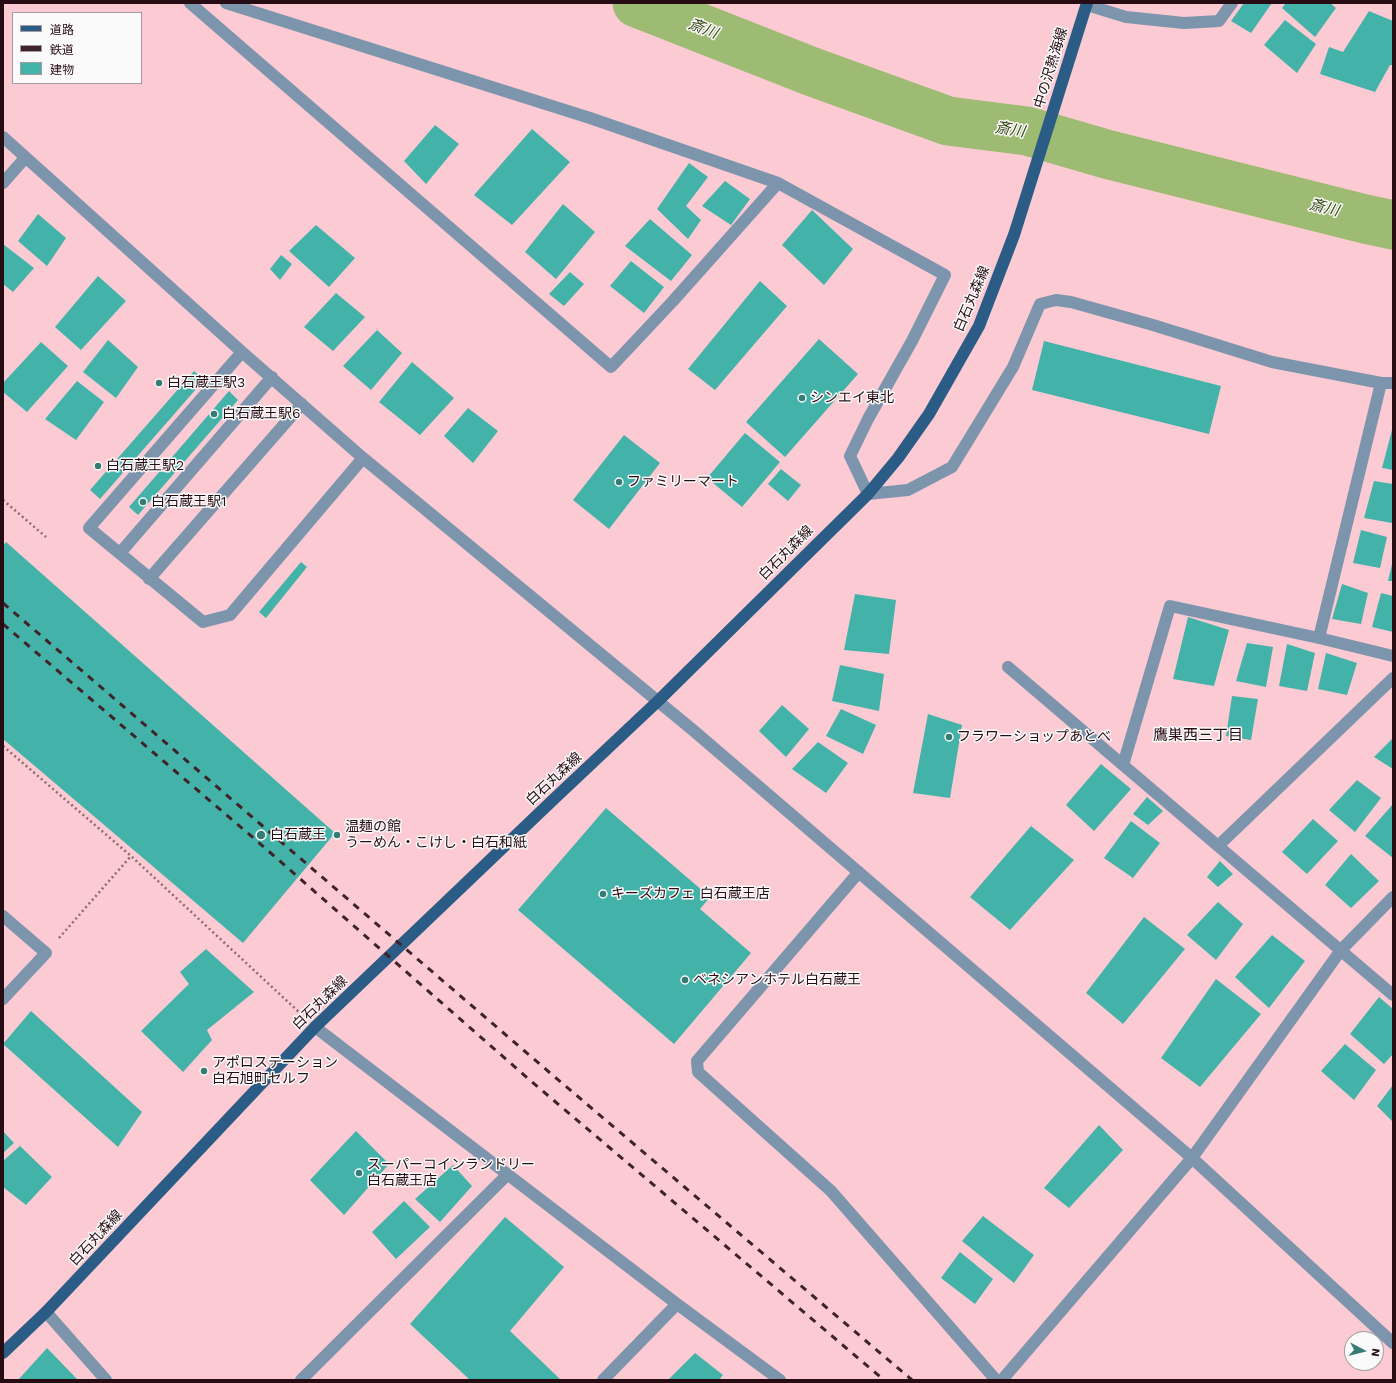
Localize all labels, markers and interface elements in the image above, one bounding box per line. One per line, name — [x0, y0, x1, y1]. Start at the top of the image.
legend — [12, 12, 142, 84]
water label: 斎川 — [686, 15, 720, 43]
text: 道路 — [50, 23, 74, 37]
street label: 中の沢熱海線 — [1031, 25, 1071, 111]
text: 鉄道 — [50, 43, 74, 57]
text: 建物 — [50, 63, 74, 77]
water label: 斎川 — [994, 119, 1026, 141]
water label: 斎川 — [1307, 196, 1341, 220]
street label: 白石丸森線 — [951, 264, 993, 334]
place label: 白石蔵王駅3 — [167, 375, 245, 391]
marker: 白石蔵王駅3 — [154, 378, 164, 388]
place label: シンエイ東北 — [810, 390, 894, 406]
marker: シンエイ東北 — [797, 393, 807, 403]
place label: 白石蔵王駅6 — [222, 406, 301, 422]
marker: 白石蔵王駅6 — [209, 409, 219, 419]
place label: 白石蔵王駅2 — [106, 458, 184, 474]
marker: 白石蔵王駅2 — [93, 461, 103, 471]
place label: ファミリーマート — [627, 474, 739, 490]
marker: ファミリーマート — [614, 477, 624, 487]
place label: 白石蔵王駅1 — [151, 494, 226, 510]
marker: 白石蔵王駅1 — [138, 497, 148, 507]
street label: 白石丸森線 — [755, 522, 817, 584]
district label: 鷹巣西三丁目 — [1153, 727, 1243, 745]
place label: フラワーショップあとべ — [957, 729, 1111, 745]
marker: フラワーショップあとべ — [944, 732, 954, 742]
street label: 白石丸森線 — [523, 749, 585, 809]
place label: 温麺の館 うーめん・こけし・白石和紙 — [345, 819, 527, 852]
place label: 白石蔵王 — [270, 827, 326, 843]
marker: 白石蔵王 — [255, 829, 267, 841]
marker: 温麺の館 うーめん・こけし・白石和紙 — [332, 830, 342, 840]
place label: キーズカフェ 白石蔵王店 — [611, 886, 770, 902]
marker: キーズカフェ 白石蔵王店 — [598, 889, 608, 899]
place label: ベネシアンホテル白石蔵王 — [693, 972, 861, 988]
street label: 白石丸森線 — [289, 973, 351, 1033]
marker: ベネシアンホテル白石蔵王 — [680, 975, 690, 985]
place label: アポロステーション 白石旭町セルフ — [212, 1055, 338, 1088]
marker: アポロステーション 白石旭町セルフ — [199, 1066, 209, 1076]
place label: スーパーコインランドリー 白石蔵王店 — [367, 1157, 535, 1190]
marker: スーパーコインランドリー 白石蔵王店 — [354, 1168, 364, 1178]
street label: 白石丸森線 — [66, 1207, 126, 1269]
north arrow — [1344, 1331, 1384, 1371]
text: N — [1368, 1348, 1382, 1357]

